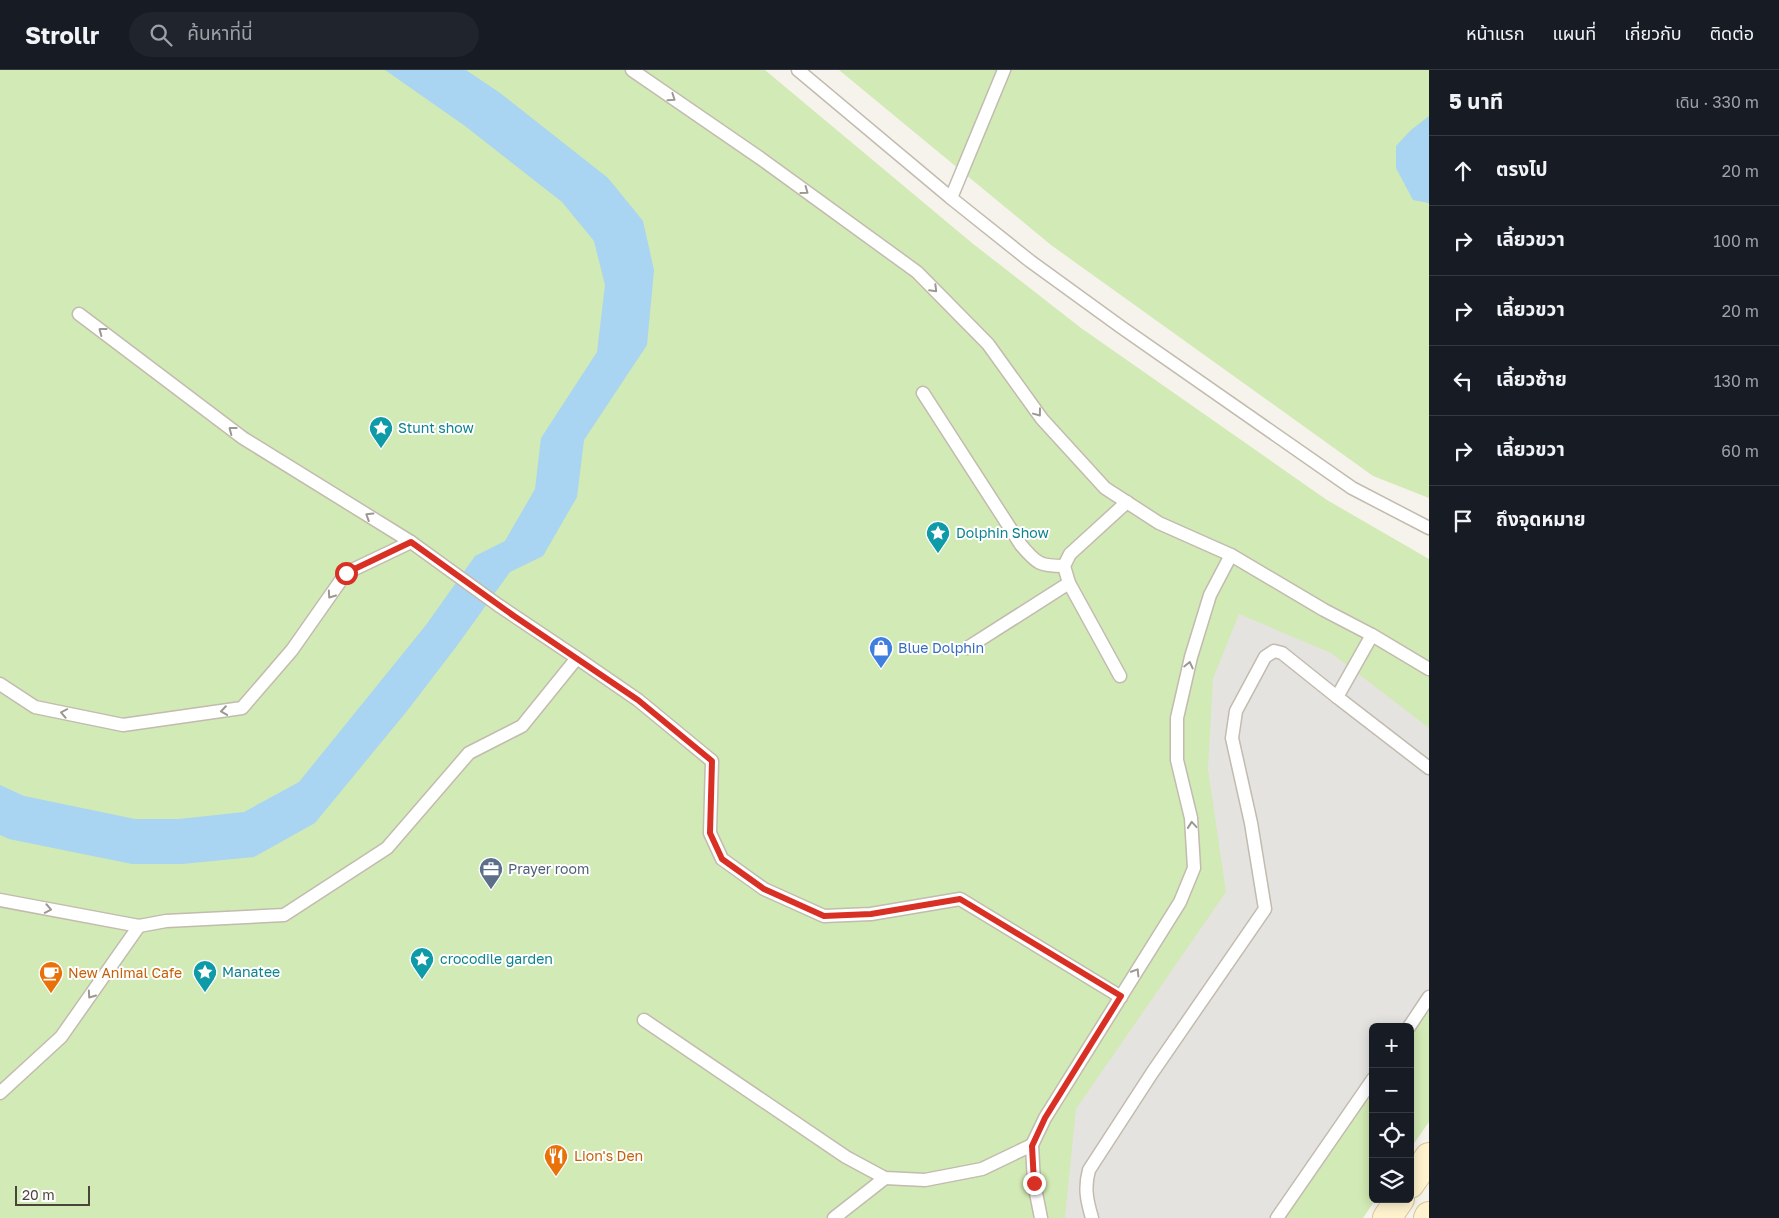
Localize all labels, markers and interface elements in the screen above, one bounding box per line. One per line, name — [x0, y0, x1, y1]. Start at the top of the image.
search box — [129, 12, 479, 57]
text: Strollr — [25, 20, 99, 49]
icon: search — [147, 21, 175, 49]
text: ค้นหาที่นี่ — [187, 21, 253, 44]
text: หน้าแรก — [1466, 22, 1524, 44]
text: แผนที่ — [1552, 22, 1596, 44]
text: เกี่ยวกับ — [1624, 22, 1682, 44]
text: ติดต่อ — [1710, 22, 1754, 44]
text: 5 นาที — [1449, 88, 1503, 114]
one-way arrow — [666, 92, 676, 101]
text: เดิน · 330 m — [1675, 92, 1759, 112]
icon: ahead — [1449, 157, 1477, 185]
text: ตรงไป — [1496, 157, 1548, 180]
text: 20 m — [1722, 161, 1759, 181]
one-way arrow — [799, 185, 809, 194]
icon: right — [1449, 227, 1477, 255]
text: เลี้ยวขวา — [1496, 227, 1565, 250]
text: 100 m — [1713, 231, 1759, 251]
one-way arrow — [928, 284, 937, 293]
icon: right — [1449, 297, 1477, 325]
text: เลี้ยวขวา — [1496, 297, 1565, 320]
text: 20 m — [1722, 301, 1759, 321]
one-way arrow — [99, 329, 108, 337]
icon: left — [1449, 367, 1477, 395]
text: เลี้ยวซ้าย — [1496, 367, 1567, 390]
text: 130 m — [1714, 371, 1759, 391]
one-way arrow — [1033, 407, 1041, 416]
place icon: Stunt show — [368, 415, 394, 449]
place label: Stunt show — [398, 419, 474, 436]
one-way arrow — [228, 427, 238, 436]
icon: right — [1449, 437, 1477, 465]
text: เลี้ยวขวา — [1496, 437, 1565, 460]
text: 60 m — [1721, 441, 1759, 461]
icon: arrive — [1449, 507, 1477, 535]
text: ถึงจุดหมาย — [1496, 507, 1586, 530]
one-way arrow — [366, 513, 375, 523]
place icon: Dolphin Show — [925, 520, 951, 554]
place label: Dolphin Show — [956, 524, 1049, 541]
route start — [335, 562, 358, 585]
one-way arrow — [328, 589, 337, 599]
shop icon: Blue Dolphin — [868, 635, 894, 669]
place label: Blue Dolphin — [898, 639, 984, 656]
one-way arrow — [1183, 661, 1194, 670]
one-way arrow — [220, 705, 228, 716]
one-way arrow — [59, 708, 68, 718]
one-way arrow — [1186, 821, 1197, 829]
office icon: Prayer room — [478, 856, 504, 890]
place label: Prayer room — [508, 860, 589, 877]
one-way arrow — [44, 903, 52, 914]
place icon: crocodile garden — [409, 946, 435, 980]
place label: crocodile garden — [440, 950, 553, 967]
place icon: Manatee — [192, 959, 218, 993]
cafe icon: New Animal Cafe — [38, 960, 64, 994]
place label: Manatee — [222, 963, 280, 980]
place label: New Animal Cafe — [68, 964, 182, 981]
one-way arrow — [1130, 968, 1140, 977]
one-way arrow — [88, 989, 97, 999]
map controls — [1369, 1023, 1414, 1203]
button: + — [1369, 1023, 1414, 1068]
button: − — [1369, 1068, 1414, 1113]
button: locate — [1369, 1113, 1414, 1158]
restaurant icon: Lion's Den — [543, 1143, 569, 1177]
place label: Lion's Den — [574, 1147, 643, 1164]
button: layers — [1369, 1158, 1414, 1203]
route end — [1023, 1172, 1046, 1195]
scale bar — [15, 1183, 90, 1206]
text: 20 m — [22, 1186, 55, 1203]

